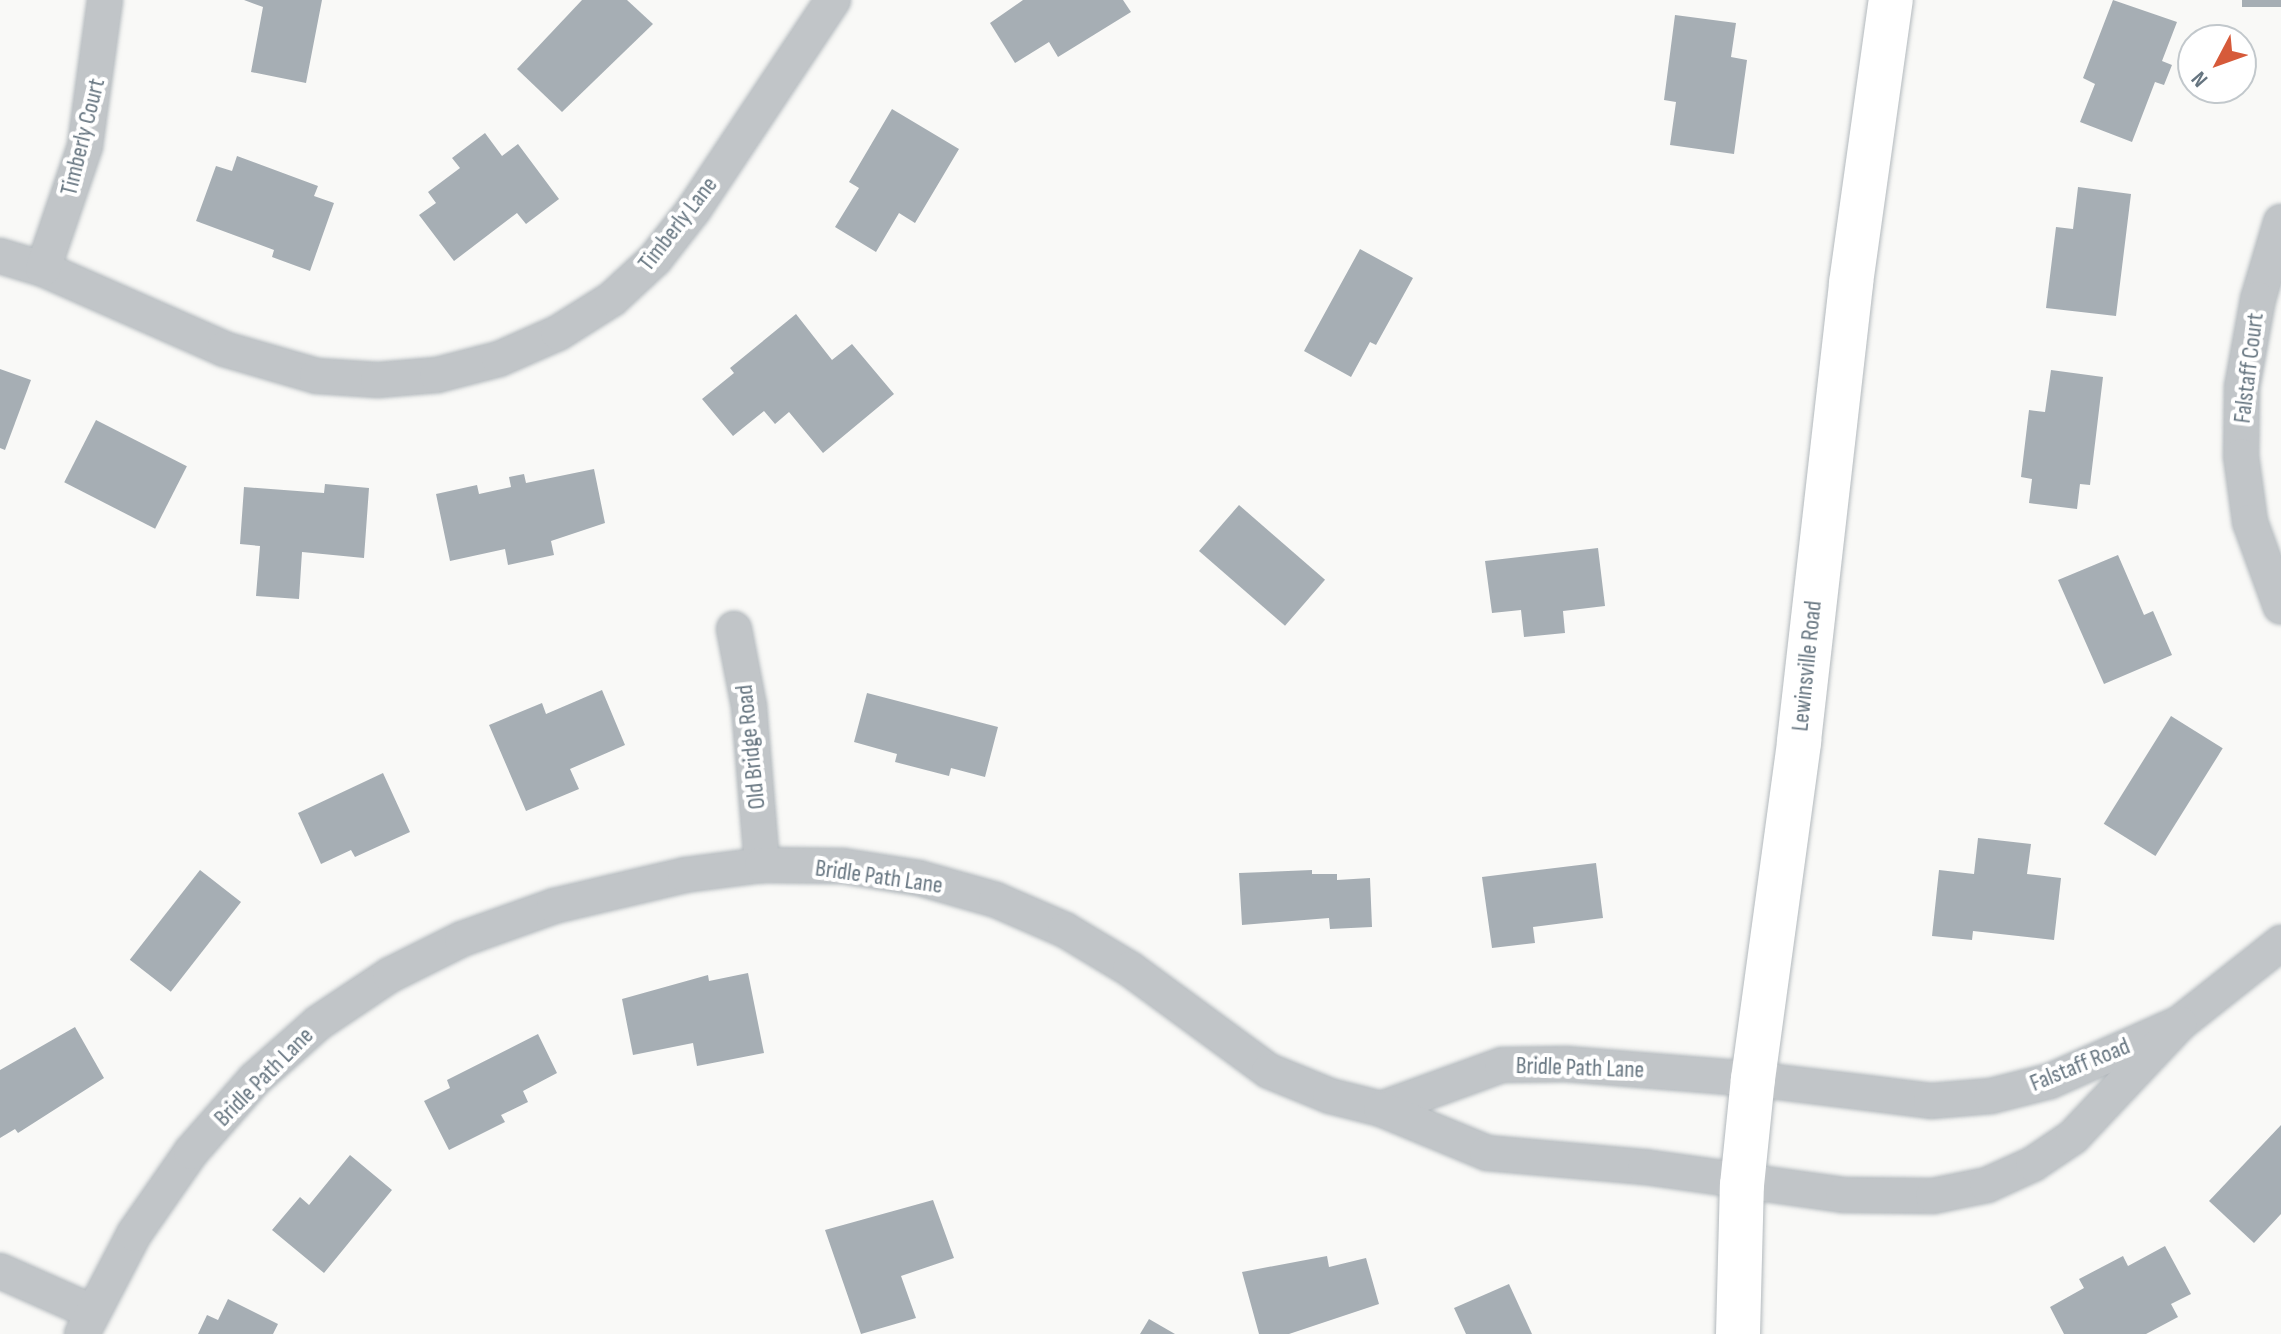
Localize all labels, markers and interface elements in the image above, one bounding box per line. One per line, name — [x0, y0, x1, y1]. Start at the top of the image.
north arrow — [2177, 24, 2257, 104]
text: N — [2186, 65, 2214, 92]
street label: Timberly Court — [55, 76, 111, 198]
street label: Timberly Lane — [632, 171, 724, 277]
street label: Falstaff Court — [2228, 311, 2270, 425]
street label: Lewinsville Road — [1786, 599, 1828, 733]
street label: Old Bridge Road — [730, 683, 772, 811]
street label: Bridle Path Lane — [813, 854, 945, 900]
street label: Bridle Path Lane — [208, 1021, 320, 1133]
street label: Falstaff Road — [2026, 1032, 2134, 1098]
street label: Bridle Path Lane — [1515, 1051, 1645, 1085]

